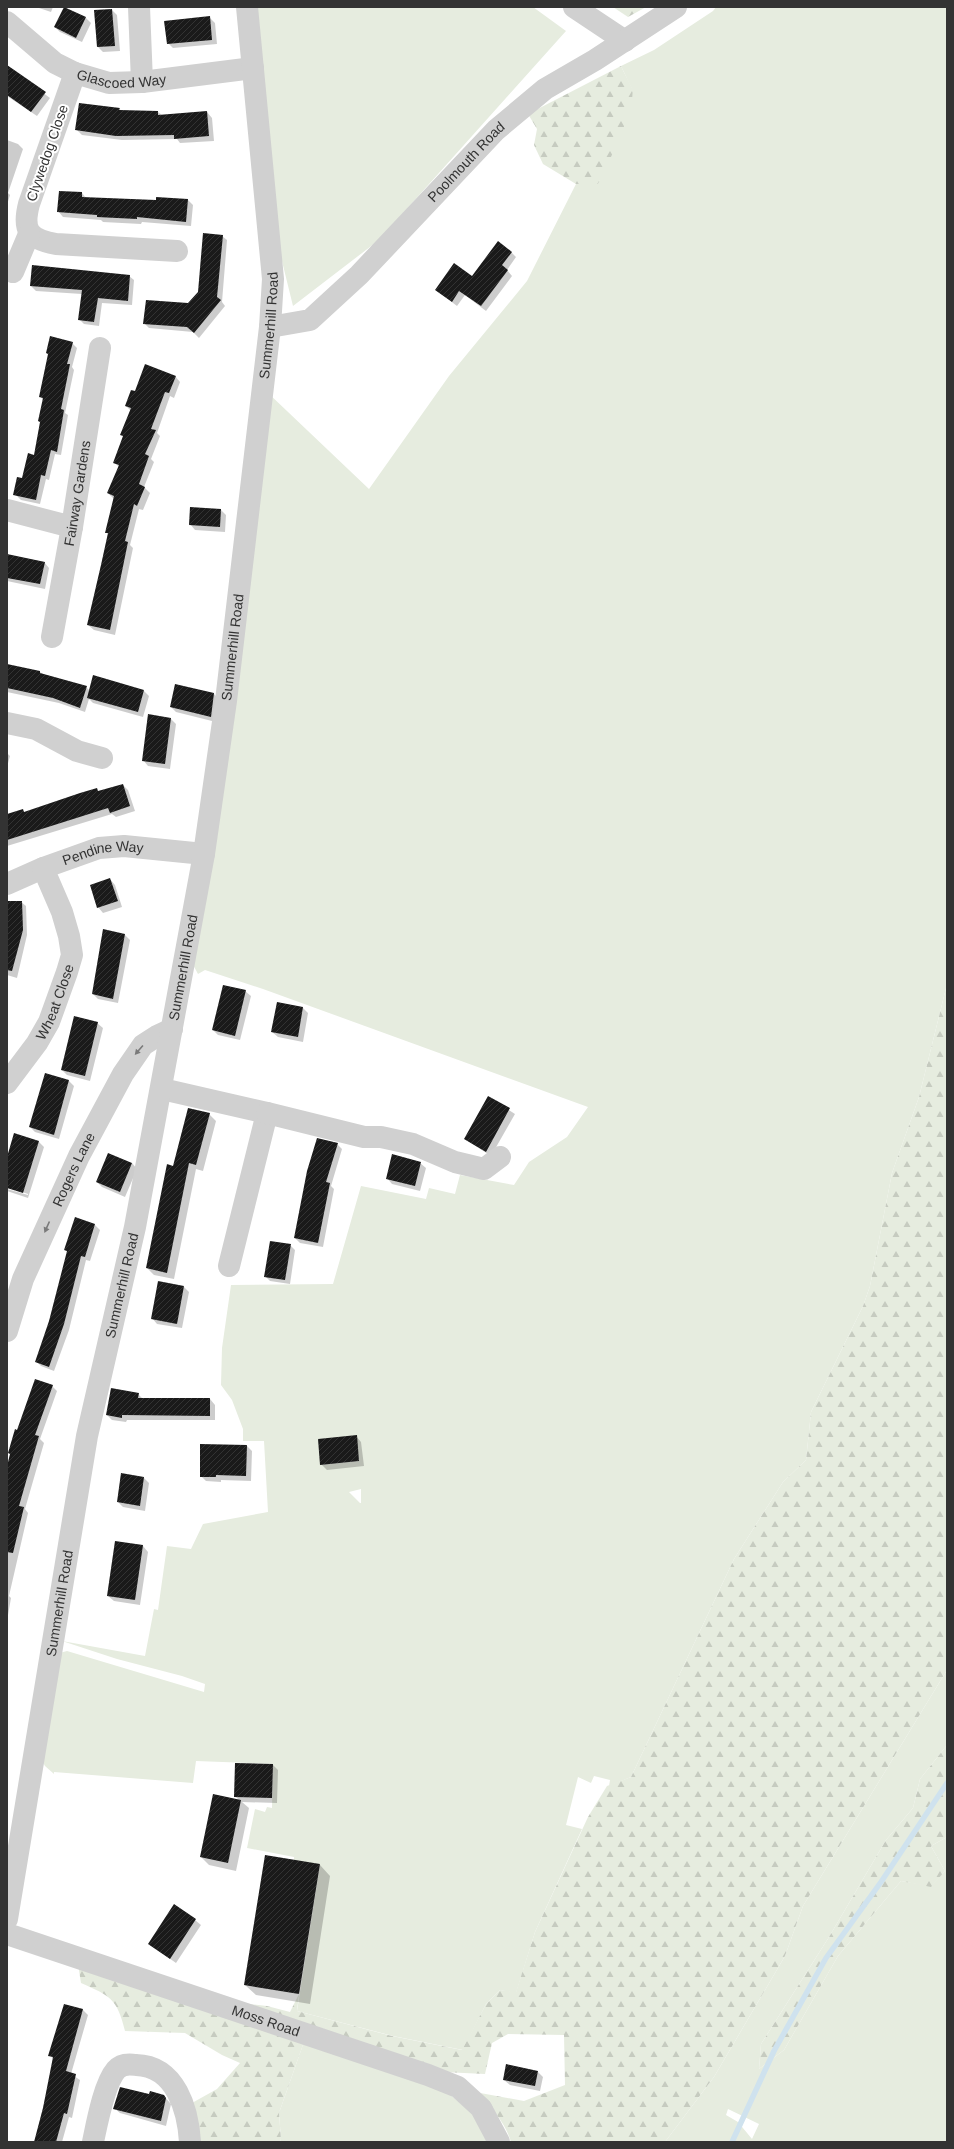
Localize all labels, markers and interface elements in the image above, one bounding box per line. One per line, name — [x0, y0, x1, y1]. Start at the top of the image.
street label: Glascoed Way — [75, 66, 167, 91]
street label: Clywedog Close — [23, 102, 71, 203]
street label: Poolmouth Road — [424, 118, 508, 205]
street label: Summerhill Road — [256, 271, 281, 380]
street label: Fairway Gardens — [61, 439, 93, 547]
street label: Summerhill Road — [218, 593, 247, 702]
street label: Pendine Way — [60, 838, 144, 868]
street label: Summerhill Road — [165, 913, 201, 1022]
street label: Wheat Close — [32, 962, 77, 1043]
one-way arrow — [135, 1045, 144, 1055]
street label: Rogers Lane — [49, 1129, 98, 1209]
one-way arrow — [43, 1221, 49, 1233]
street label: Summerhill Road — [102, 1231, 141, 1340]
street label: Summerhill Road — [43, 1549, 76, 1658]
street label: Moss Road — [230, 2002, 302, 2040]

